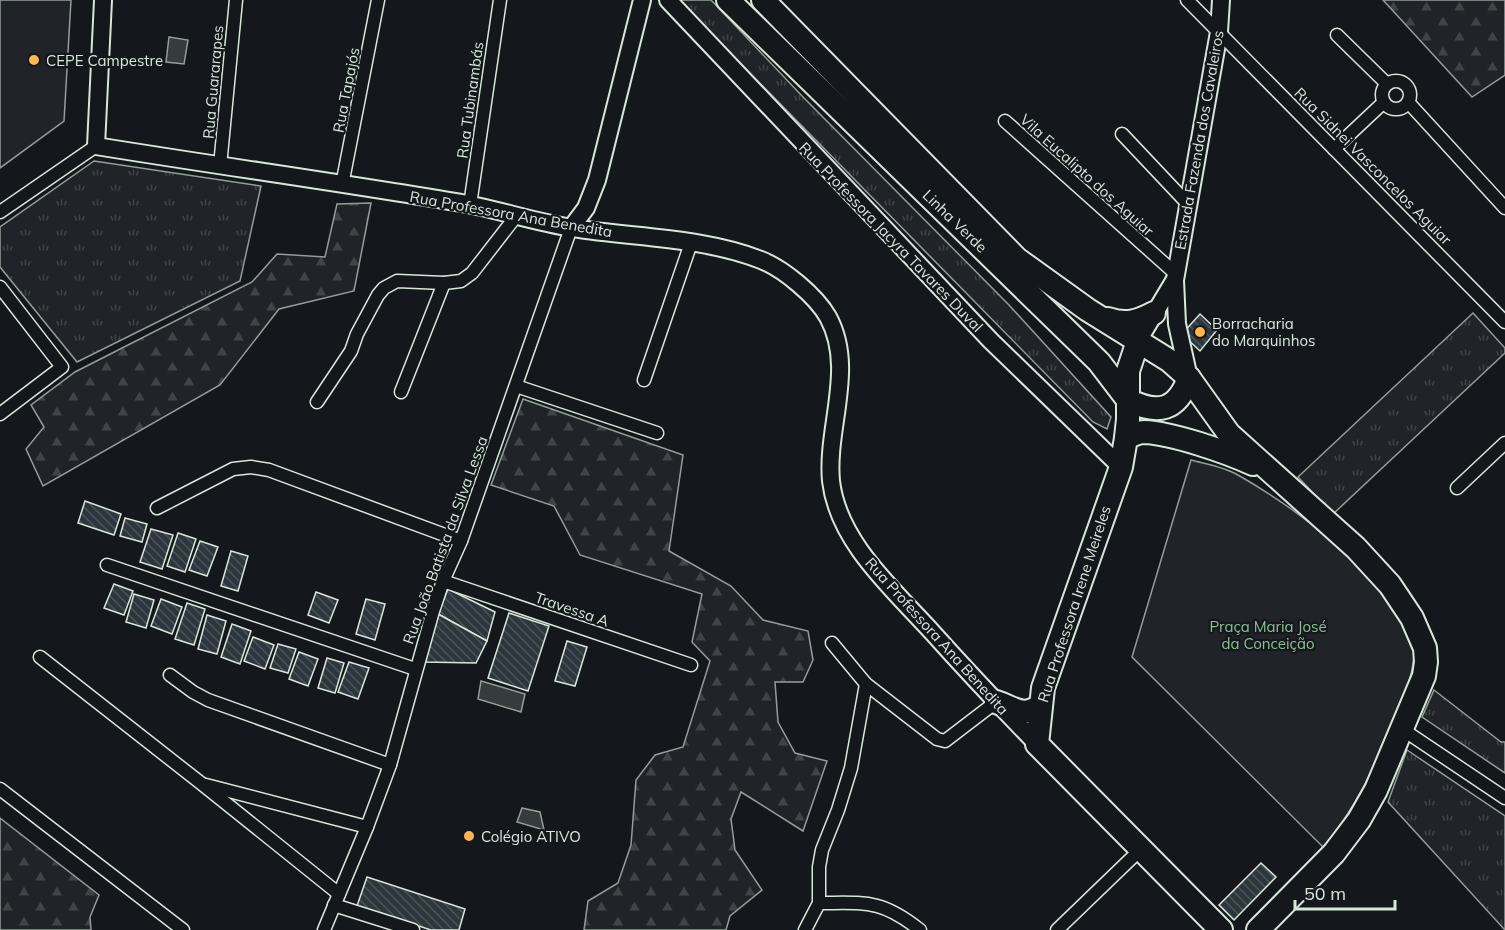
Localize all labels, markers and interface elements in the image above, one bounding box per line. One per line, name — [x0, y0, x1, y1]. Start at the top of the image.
street label: Rua Guararapes — [199, 24, 227, 140]
street label: Estrada Fazenda dos Cavaleiros — [1170, 29, 1228, 251]
street label: Rua Tubinambás — [452, 40, 488, 160]
street label: Rua Tapajós — [328, 46, 364, 134]
place label: CEPE Campestre — [46, 51, 163, 70]
marker: CEPE Campestre — [27, 53, 41, 67]
street label: Rua Sidnei Vasconcelos Aguiar — [1290, 83, 1456, 249]
street label: Vila Eucalipto dos Aguiar — [1016, 110, 1158, 241]
street label: Rua Professora Jacyra Tavares Duval — [795, 138, 987, 336]
street label: Linha Verde — [919, 186, 991, 256]
street label: Rua Professora Ana Benedita — [408, 187, 614, 241]
place label: Borracharia do Marquinhos — [1212, 314, 1316, 350]
marker: Borracharia do Marquinhos — [1193, 325, 1207, 339]
street label: Rua João Batista da Silva Lessa — [398, 433, 492, 647]
street label: Rua Professora Irene Meireles — [1033, 503, 1115, 705]
street label: Rua Professora Ana Benedita — [861, 553, 1013, 719]
street label: Travessa A — [532, 587, 612, 631]
park label: Praça Maria José da Conceição — [1209, 617, 1327, 653]
place label: Colégio ATIVO — [481, 827, 581, 846]
marker: Colégio ATIVO — [462, 829, 476, 843]
scale bar — [1295, 873, 1396, 911]
text: 50 m — [1304, 882, 1346, 905]

